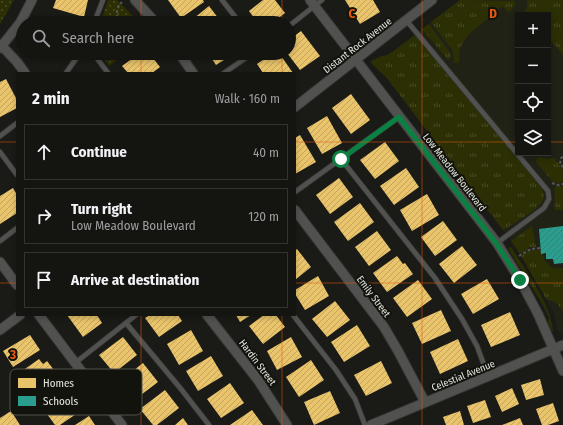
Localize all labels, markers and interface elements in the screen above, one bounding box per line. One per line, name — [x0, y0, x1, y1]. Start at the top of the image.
text: C — [349, 6, 356, 21]
text: D — [489, 6, 497, 21]
map controls — [515, 12, 551, 156]
button: + — [515, 12, 551, 48]
street label: Distant Rock Avenue — [321, 15, 394, 76]
search box — [16, 16, 296, 60]
icon: search — [30, 27, 52, 49]
text: Search here — [62, 29, 134, 47]
button: − — [515, 48, 551, 84]
button: locate — [515, 84, 551, 120]
text: 2 min — [32, 88, 70, 109]
text: Walk · 160 m — [215, 91, 280, 106]
button: layers — [515, 120, 551, 156]
street label: Low Meadow Boulevard — [420, 131, 488, 214]
icon: ahead — [33, 141, 55, 163]
text: Continue — [71, 143, 127, 161]
text: 40 m — [253, 145, 279, 160]
route start — [332, 150, 350, 168]
text: Turn right — [71, 200, 132, 218]
icon: right — [33, 205, 55, 227]
text: 120 m — [248, 209, 279, 224]
text: Low Meadow Boulevard — [71, 218, 196, 233]
icon: arrive — [33, 269, 55, 291]
text: Arrive at destination — [71, 271, 199, 289]
route end — [511, 271, 529, 289]
street label: Emily Street — [354, 274, 393, 320]
street label: Hardin Street — [236, 337, 279, 388]
text: 3 — [9, 347, 16, 362]
street label: Celestial Avenue — [430, 358, 497, 394]
legend — [10, 369, 142, 415]
text: Homes — [43, 377, 74, 390]
text: Schools — [43, 395, 78, 408]

